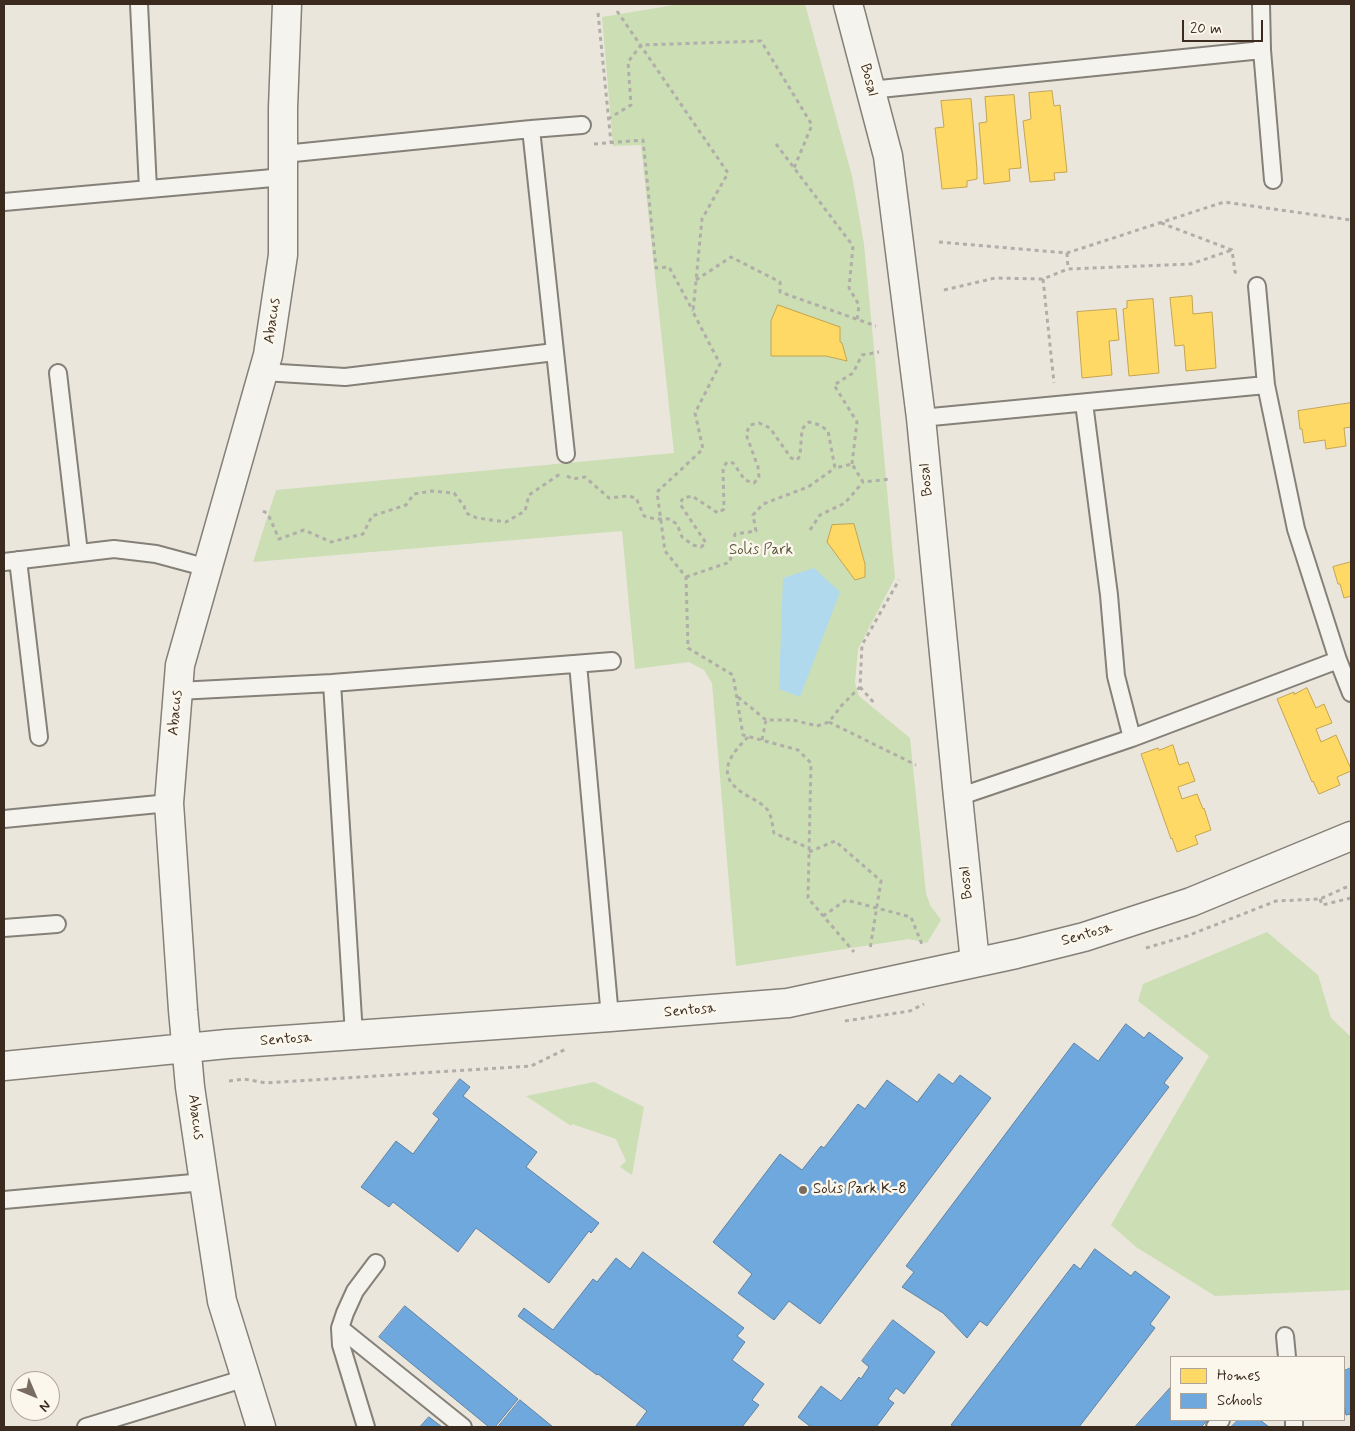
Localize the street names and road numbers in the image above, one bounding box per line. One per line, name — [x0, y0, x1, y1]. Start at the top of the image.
street label: Bosal — [855, 62, 881, 98]
street label: Abacus — [261, 297, 285, 345]
street label: Bosal — [916, 463, 938, 497]
street label: Abacus — [165, 689, 187, 737]
street label: Bosal — [956, 866, 978, 900]
street label: Sentosa — [1060, 919, 1114, 951]
street label: Sentosa — [663, 1000, 717, 1022]
street label: Sentosa — [259, 1029, 313, 1051]
street label: Abacus — [183, 1093, 207, 1141]

